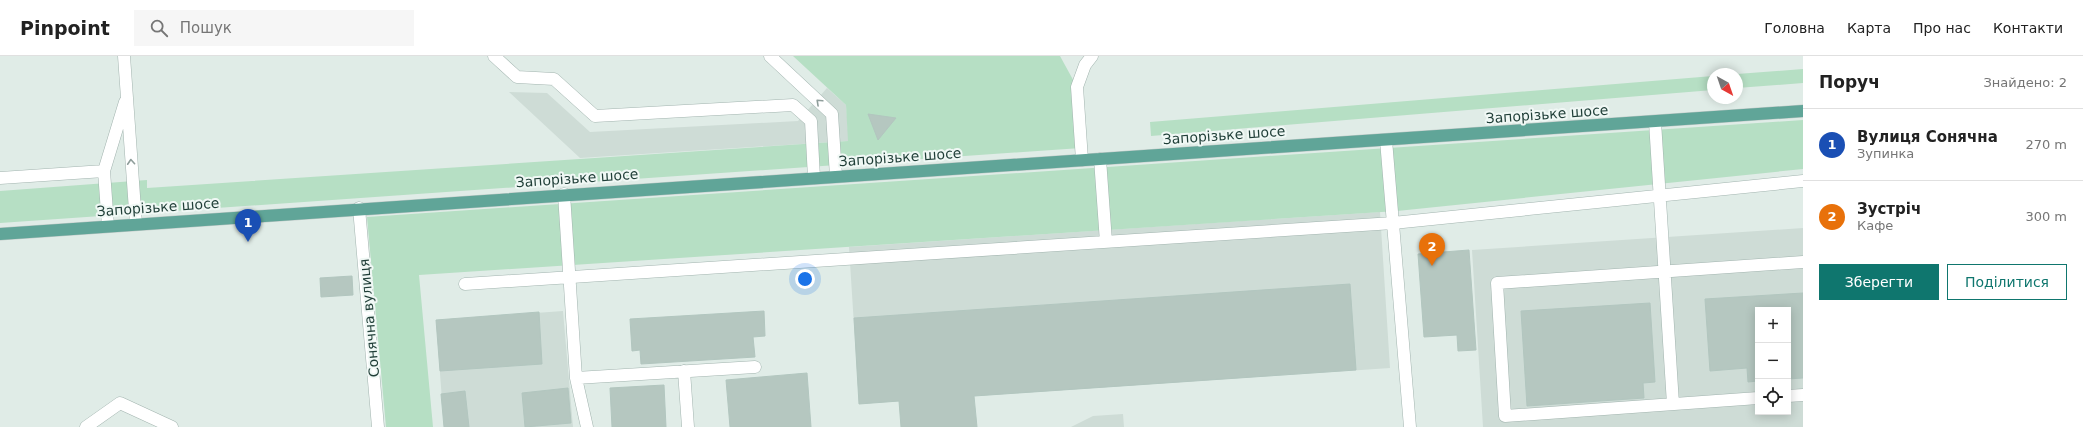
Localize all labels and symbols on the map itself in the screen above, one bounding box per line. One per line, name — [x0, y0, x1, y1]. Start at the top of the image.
north arrow — [1707, 68, 1743, 104]
one-way arrow — [817, 100, 824, 107]
street label: Запорізьке шосе — [1485, 102, 1609, 126]
street label: Запорізьке шосе — [1162, 123, 1286, 147]
street label: Запорізьке шосе — [838, 145, 962, 169]
one-way arrow — [127, 159, 136, 165]
street label: Запорізьке шосе — [515, 166, 639, 190]
street label: Запорізьке шосе — [96, 195, 220, 219]
pin: 1 — [235, 209, 261, 242]
pin: 2 — [1419, 233, 1445, 266]
street label: Сонячна вулиця — [356, 258, 382, 378]
your location — [795, 269, 815, 289]

